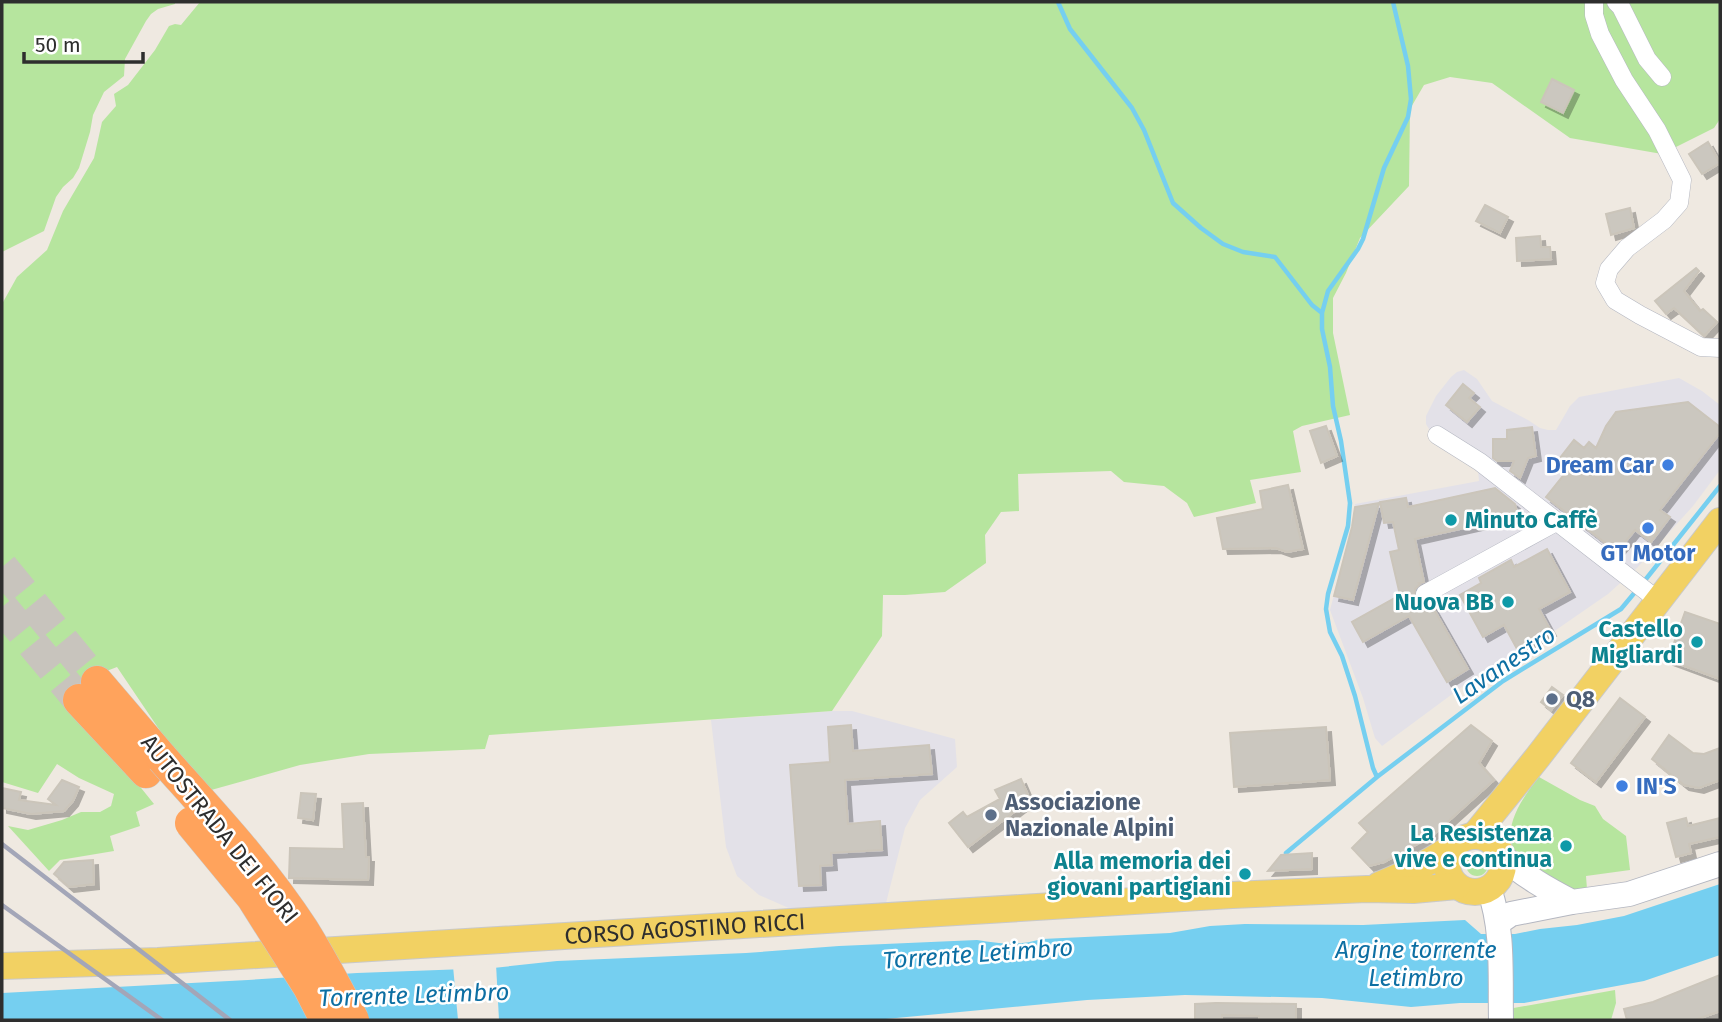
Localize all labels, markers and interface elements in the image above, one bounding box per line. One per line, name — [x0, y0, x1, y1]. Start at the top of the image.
scale bar — [24, 21, 144, 65]
text: 50 m — [35, 32, 81, 58]
place label: Dream Car — [1546, 451, 1655, 479]
marker: Dream Car — [1660, 457, 1676, 473]
place label: Minuto Caffè — [1465, 506, 1598, 534]
marker: Minuto Caffè — [1443, 512, 1459, 528]
marker: GT Motor — [1640, 520, 1656, 536]
place label: GT Motor — [1601, 539, 1696, 567]
place label: Nuova BB — [1395, 588, 1494, 616]
marker: Nuova BB — [1500, 594, 1516, 610]
place label: Castello Migliardi — [1591, 615, 1683, 669]
water label: Lavanestro — [1447, 620, 1561, 710]
marker: Castello Migliardi — [1689, 634, 1705, 650]
place label: Q8 — [1566, 685, 1595, 713]
marker: Q8 — [1544, 691, 1560, 707]
street label: AUTOSTRADA DEI FIORI — [135, 729, 305, 929]
place label: IN'S — [1636, 772, 1677, 800]
marker: IN'S — [1614, 778, 1630, 794]
place label: Associazione Nazionale Alpini — [1004, 788, 1174, 842]
marker: Associazione Nazionale Alpini — [983, 807, 999, 823]
place label: La Resistenza vive e continua — [1393, 819, 1552, 873]
marker: La Resistenza vive e continua — [1558, 838, 1574, 854]
place label: Alla memoria dei giovani partigiani — [1047, 847, 1231, 901]
marker: Alla memoria dei giovani partigiani — [1237, 866, 1253, 882]
street label: CORSO AGOSTINO RICCI — [564, 907, 806, 950]
water label: Torrente Letimbro — [882, 933, 1074, 975]
water label: Argine torrente Letimbro — [1334, 936, 1497, 992]
water label: Torrente Letimbro — [318, 978, 510, 1012]

